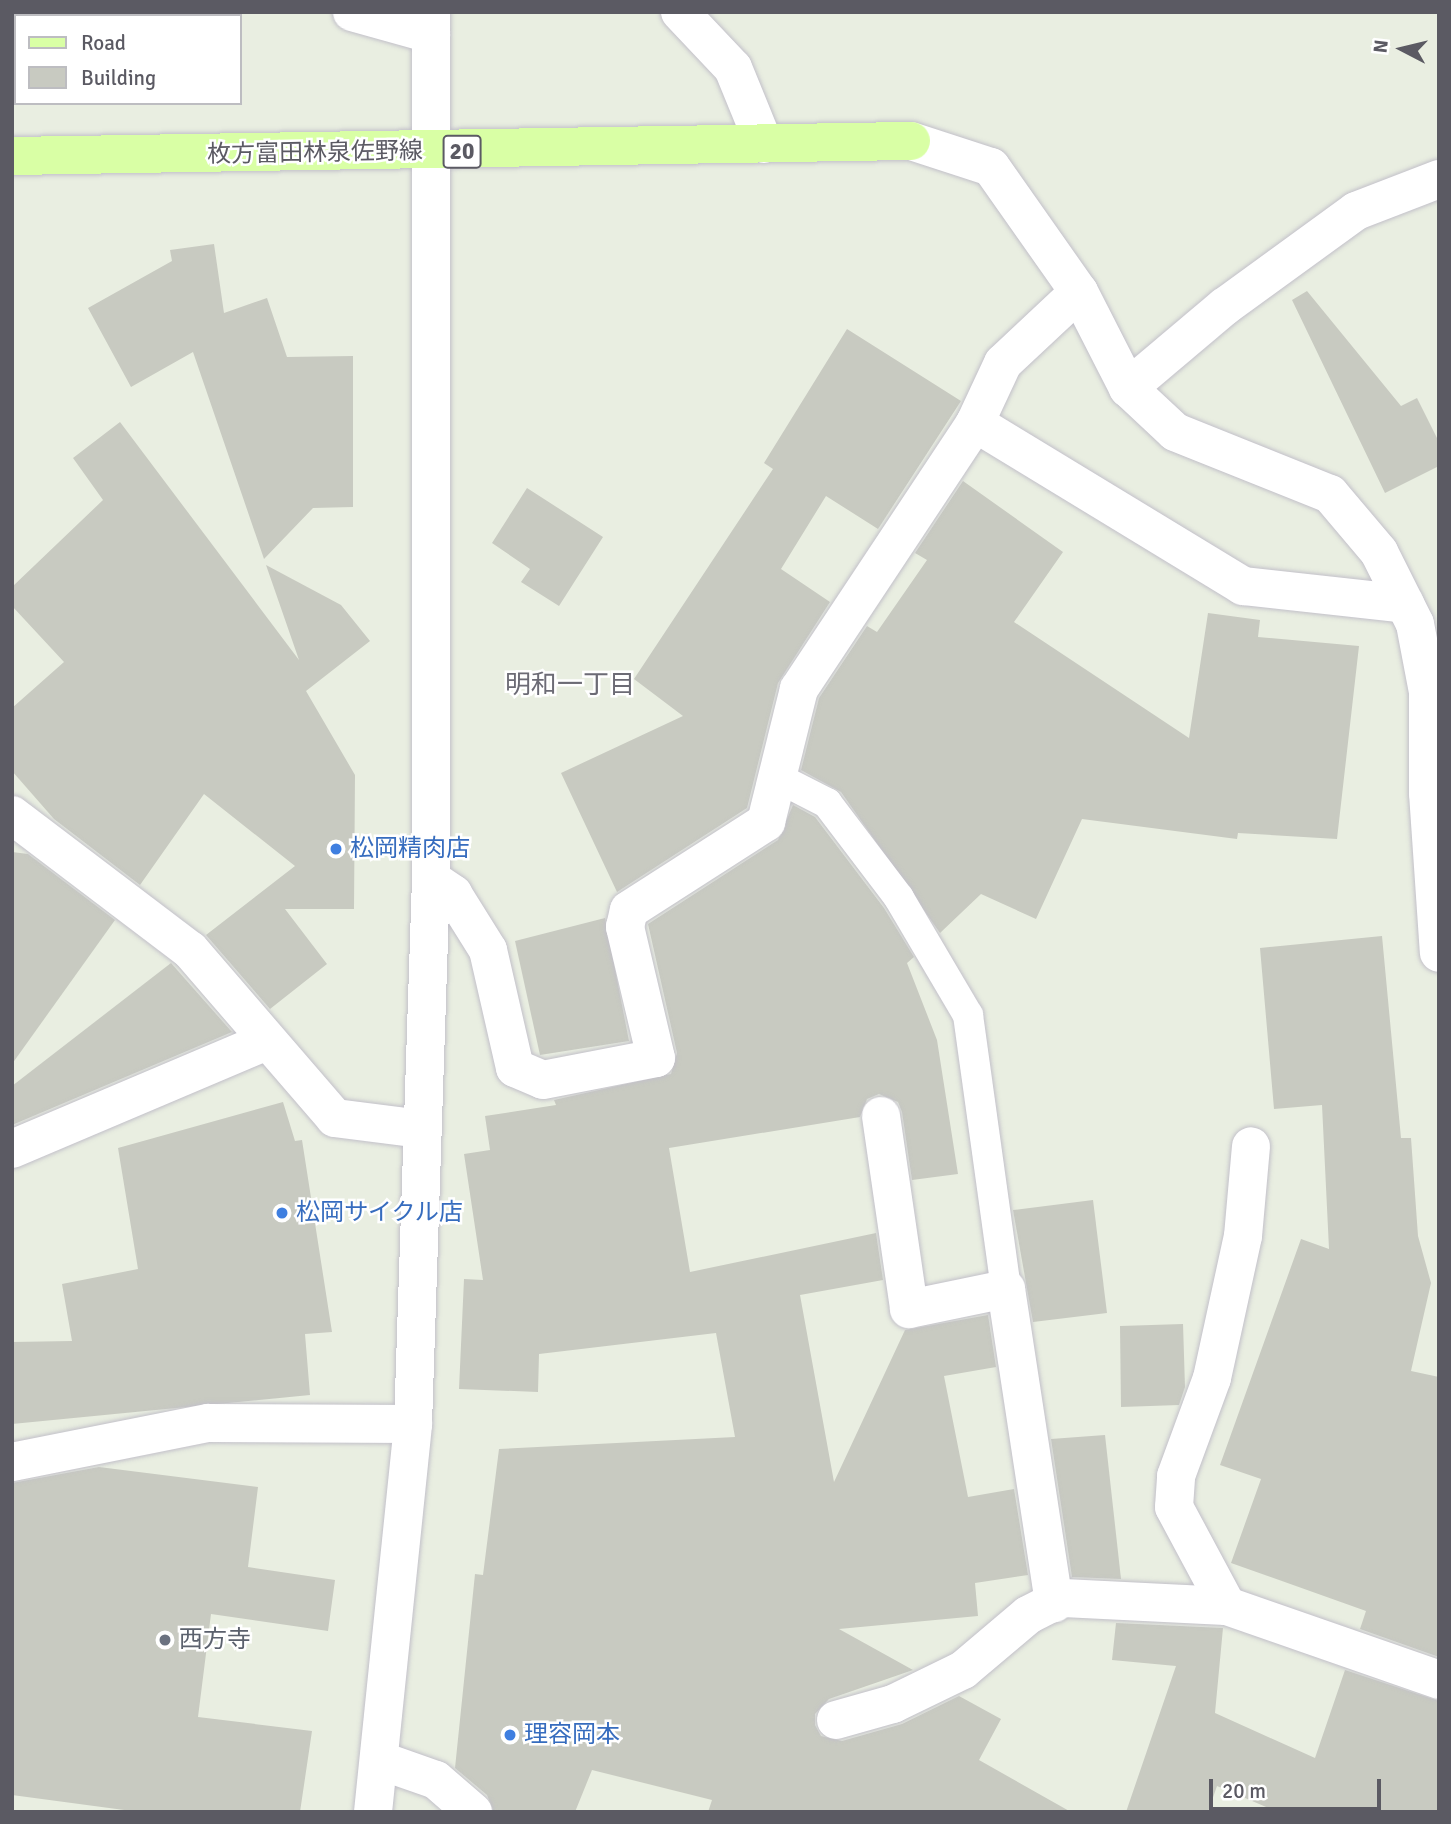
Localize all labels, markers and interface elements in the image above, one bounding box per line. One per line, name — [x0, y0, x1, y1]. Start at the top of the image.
legend — [14, 14, 242, 105]
north arrow — [1367, 14, 1437, 84]
text: Road — [81, 30, 126, 56]
text: N — [1368, 38, 1394, 54]
text: Building — [81, 65, 156, 91]
road number: 20 — [441, 132, 483, 172]
street label: 枚方富田林泉佐野線 — [207, 137, 423, 169]
district label: 明和一丁目 — [505, 670, 635, 702]
place label: 松岡精肉店 — [350, 835, 470, 863]
marker: 松岡精肉店 — [328, 841, 344, 857]
place label: 松岡サイクル店 — [296, 1199, 464, 1227]
marker: 松岡サイクル店 — [274, 1205, 290, 1221]
place label: 西方寺 — [179, 1626, 251, 1654]
marker: 西方寺 — [157, 1632, 173, 1648]
place label: 理容岡本 — [524, 1721, 620, 1749]
marker: 理容岡本 — [502, 1727, 518, 1743]
scale bar — [1213, 1764, 1384, 1808]
text: 20 m — [1222, 1778, 1266, 1804]

